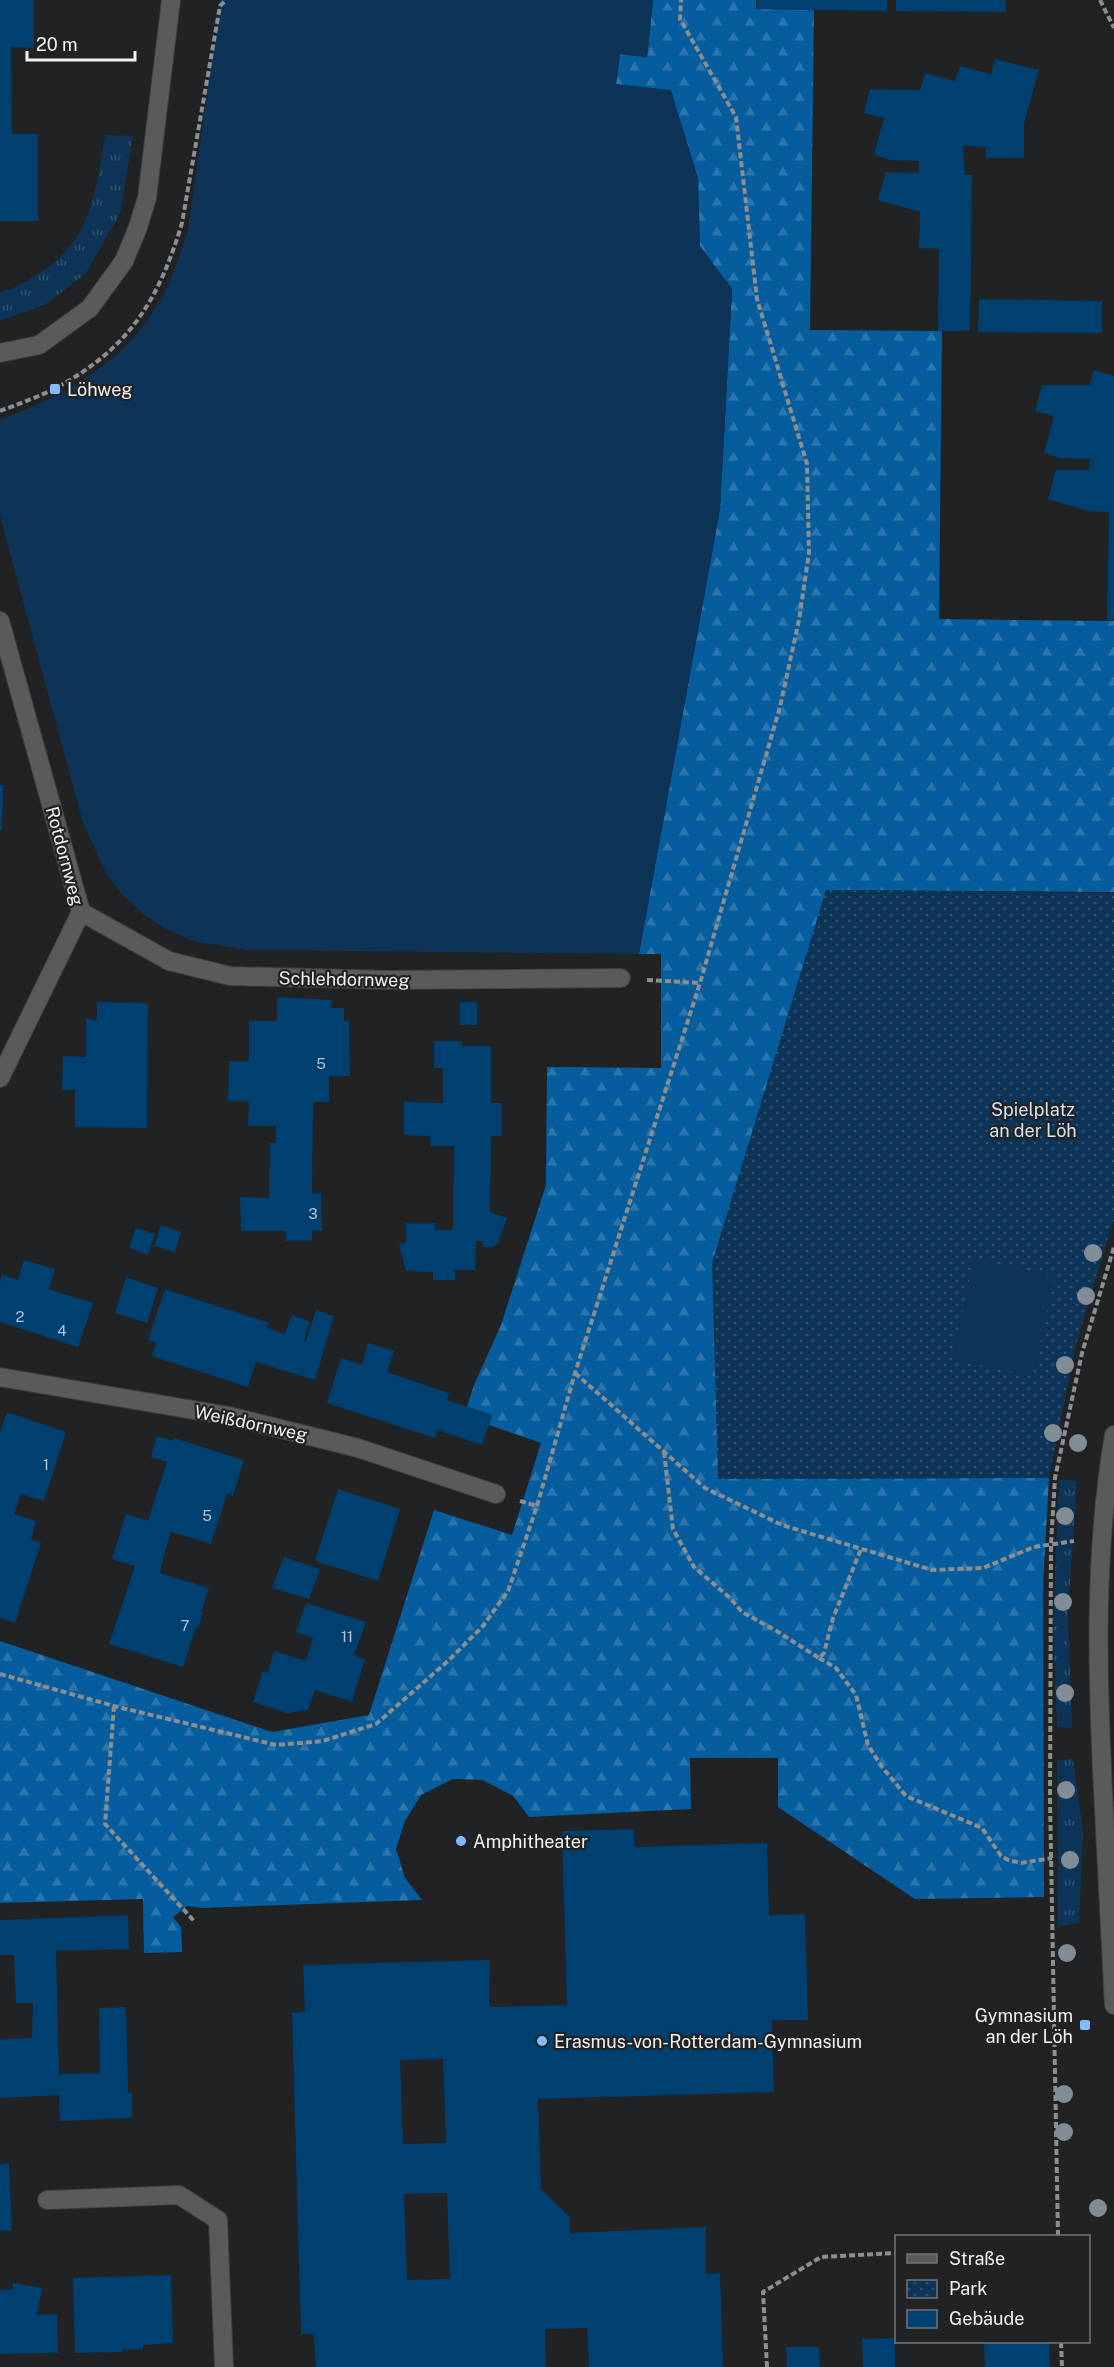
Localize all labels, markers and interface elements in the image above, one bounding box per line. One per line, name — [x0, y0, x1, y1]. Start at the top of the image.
scale bar — [27, 24, 135, 62]
text: 20 m — [36, 34, 78, 55]
place label: Löhweg — [67, 379, 133, 400]
marker: Löhweg — [48, 382, 62, 396]
street label: Rotdornweg — [42, 804, 88, 908]
street label: Schlehdornweg — [278, 967, 410, 991]
house number: 5 — [316, 1055, 326, 1072]
park label: Spielplatz an der Löh — [989, 1099, 1077, 1141]
house number: 3 — [308, 1205, 318, 1222]
house number: 2 — [16, 1308, 25, 1325]
house number: 4 — [57, 1322, 67, 1339]
street label: Weißdornweg — [193, 1401, 309, 1445]
house number: 1 — [43, 1456, 49, 1473]
house number: 5 — [202, 1507, 212, 1524]
house number: 7 — [180, 1617, 190, 1634]
house number: 11 — [341, 1628, 353, 1645]
place label: Amphitheater — [473, 1831, 588, 1852]
marker: Amphitheater — [454, 1834, 468, 1848]
place label: Gymnasium an der Löh — [975, 2005, 1073, 2047]
marker: Gymnasium an der Löh — [1078, 2018, 1092, 2032]
place label: Erasmus-von-Rotterdam-Gymnasium — [554, 2031, 862, 2052]
marker: Erasmus-von-Rotterdam-Gymnasium — [535, 2034, 549, 2048]
legend — [895, 2235, 1090, 2343]
text: Straße — [949, 2248, 1005, 2269]
text: Park — [949, 2278, 987, 2299]
text: Gebäude — [949, 2308, 1024, 2329]

